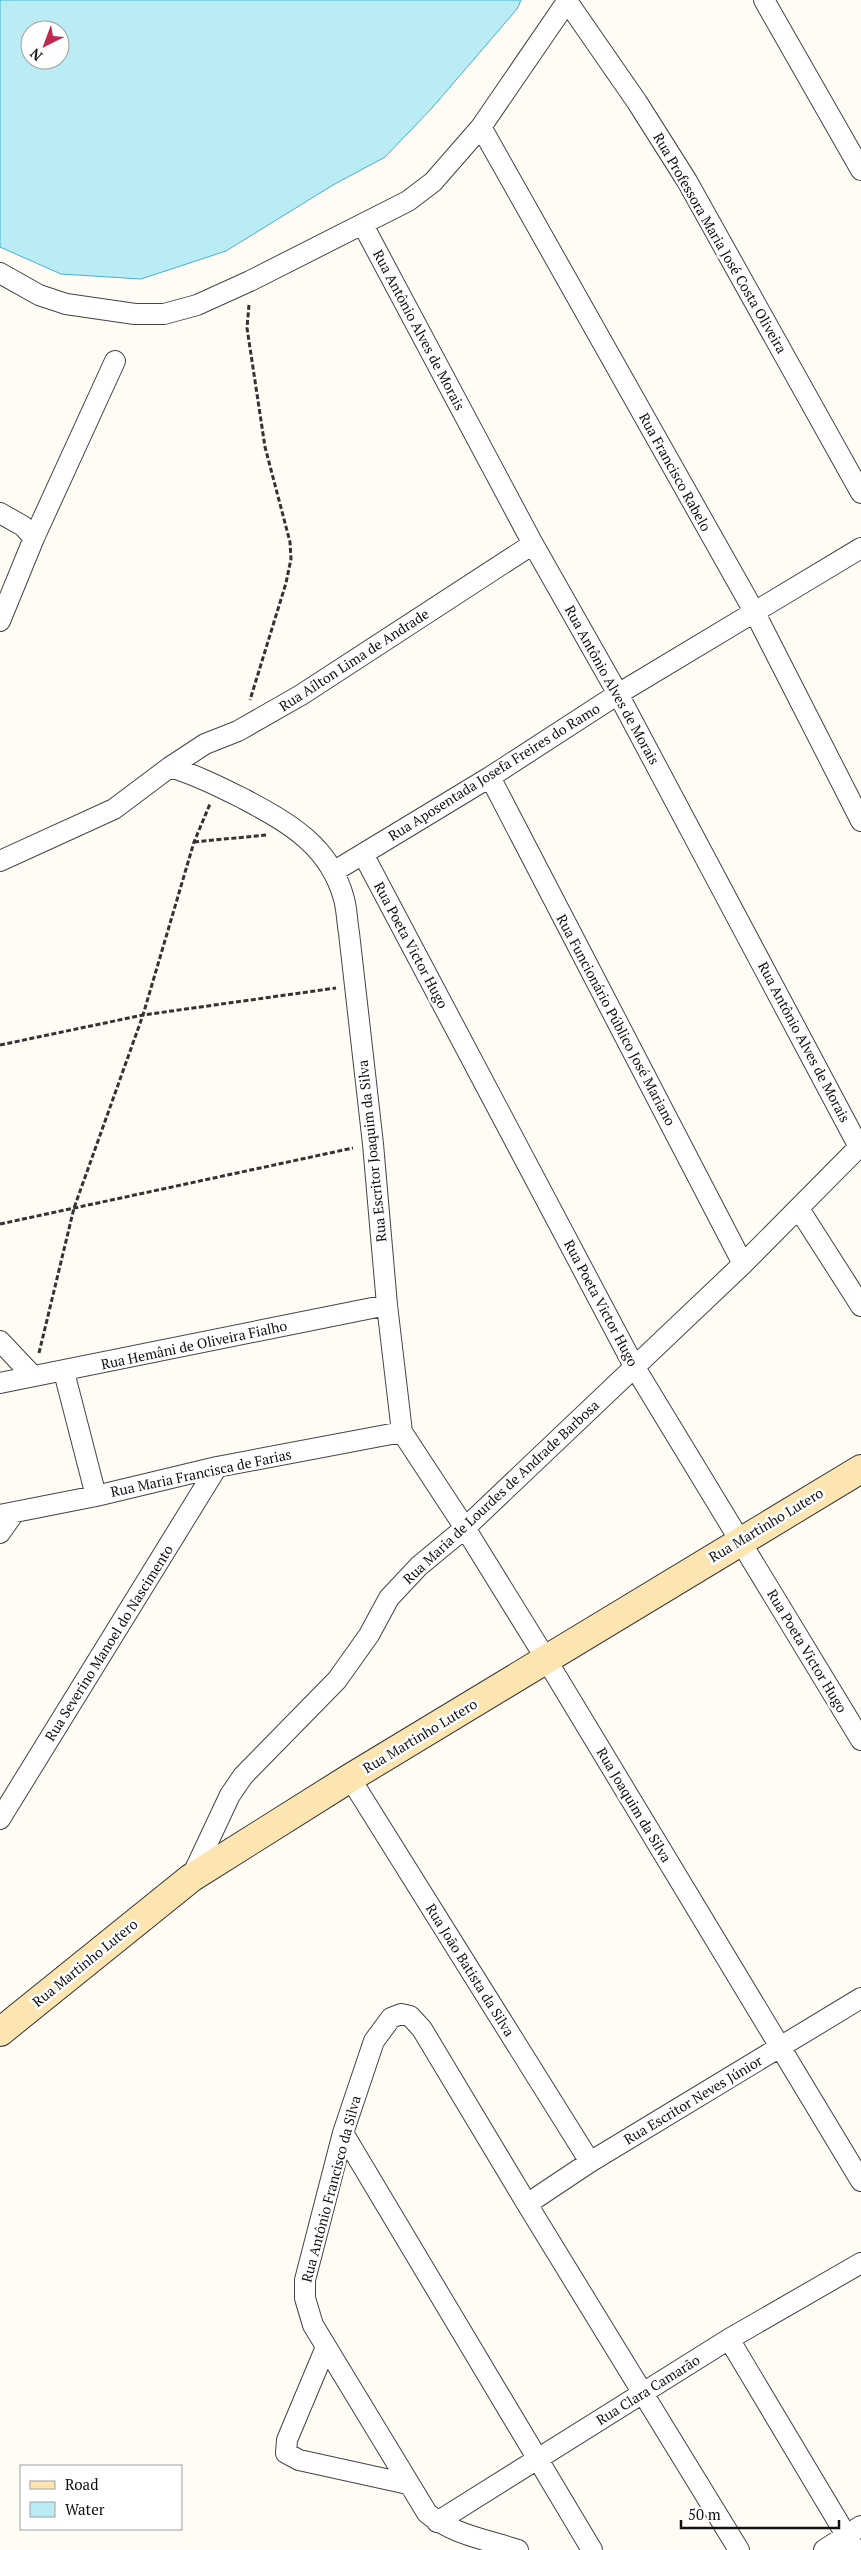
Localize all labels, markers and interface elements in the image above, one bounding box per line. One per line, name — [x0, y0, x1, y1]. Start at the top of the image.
north arrow — [20, 20, 70, 70]
text: N — [25, 44, 46, 66]
street label: Rua Professora Maria José Costa Oliveira — [649, 129, 792, 357]
street label: Rua Antônio Alves de Morais — [369, 246, 470, 413]
street label: Rua Francisco Rabelo — [635, 409, 716, 535]
street label: Rua Antônio Alves de Morais — [561, 602, 664, 768]
street label: Rua Aílton Lima de Andrade — [275, 604, 432, 715]
street label: Rua Aposentada Josefa Freires do Ramo — [384, 698, 603, 845]
street label: Rua Poeta Victor Hugo — [370, 878, 453, 1012]
street label: Rua Funcionário Público José Mariano — [552, 911, 681, 1129]
street label: Rua Antônio Alves de Morais — [754, 958, 855, 1125]
street label: Rua Escritor Joaquim da Silva — [353, 1059, 391, 1243]
street label: Rua Poeta Victor Hugo — [560, 1236, 643, 1370]
street label: Rua Hemâni de Oliveira Fialho — [99, 1315, 289, 1374]
street label: Rua Maria de Lourdes de Andrade Barbosa — [398, 1395, 603, 1588]
street label: Rua Maria Francisca de Farias — [109, 1444, 293, 1501]
street label: Rua Martinho Lutero — [705, 1483, 827, 1566]
street label: Rua Severino Manoel do Nascimento — [40, 1541, 177, 1744]
street label: Rua Poeta Victor Hugo — [763, 1586, 852, 1716]
street label: Rua Martinho Lutero — [359, 1694, 481, 1777]
street label: Rua Joaquim da Silva — [593, 1744, 676, 1866]
street label: Rua João Batista da Silva — [422, 1900, 519, 2040]
street label: Rua Martinho Lutero — [28, 1914, 141, 2011]
street label: Rua Escritor Neves Júnior — [620, 2050, 766, 2148]
street label: Rua Antônio Francisco da Silva — [296, 2093, 365, 2284]
street label: Rua Clara Camarão — [592, 2350, 703, 2429]
legend — [20, 2465, 182, 2530]
text: Road — [65, 2474, 98, 2494]
scale bar — [681, 2498, 838, 2530]
text: Water — [65, 2499, 105, 2519]
text: 50 m — [688, 2504, 721, 2524]

